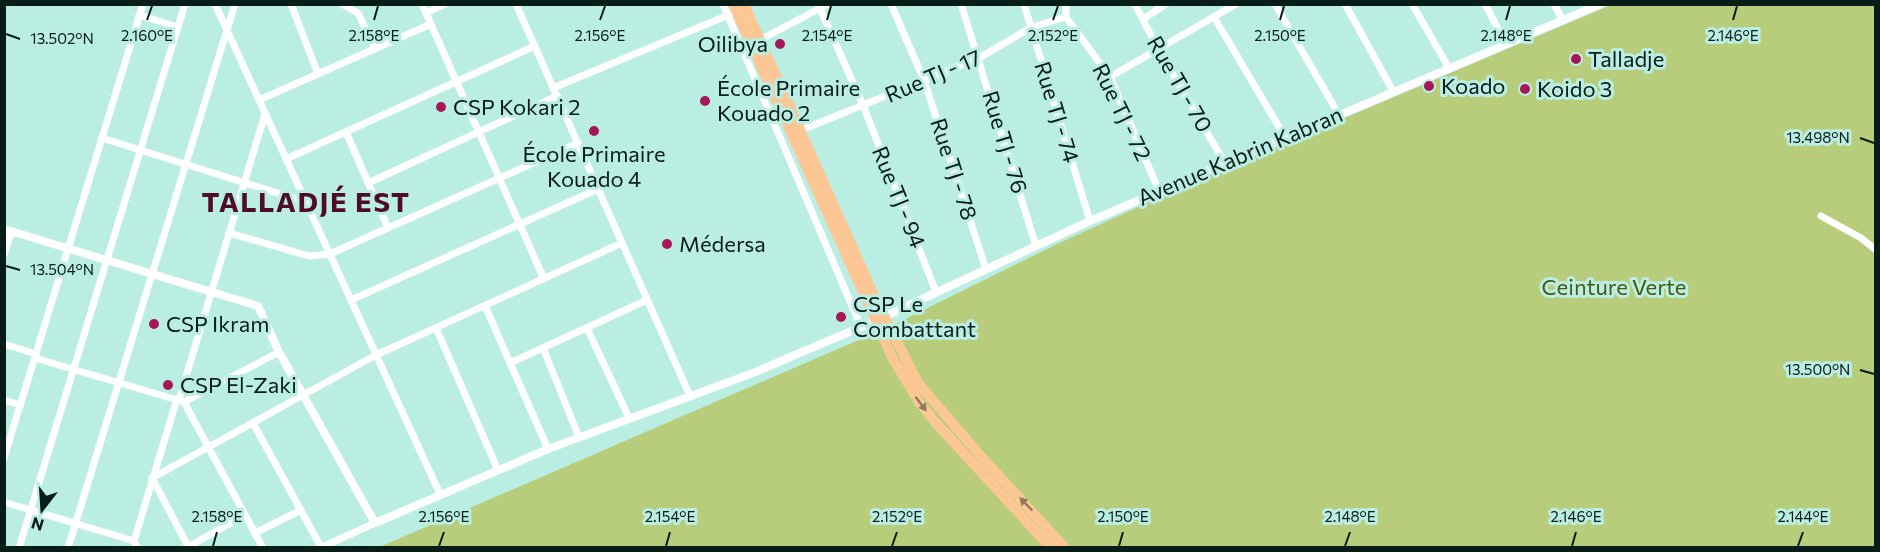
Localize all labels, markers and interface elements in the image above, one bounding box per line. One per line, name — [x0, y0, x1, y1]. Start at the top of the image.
text: 2.160°E — [121, 26, 173, 44]
text: 2.158°E — [349, 26, 399, 44]
text: 2.156°E — [575, 26, 625, 44]
text: 2.154°E — [802, 26, 852, 44]
text: 2.152°E — [1028, 26, 1078, 44]
text: 2.150°E — [1254, 26, 1306, 44]
text: 2.148°E — [1480, 26, 1532, 44]
text: 2.146°E — [1707, 26, 1759, 44]
text: 13.502°N — [30, 29, 94, 47]
place label: Oilibya — [698, 30, 768, 57]
street label: Rue TJ - 70 — [1142, 31, 1219, 137]
marker: Oilibya — [773, 37, 787, 51]
street label: Rue TJ - 17 — [881, 43, 985, 108]
place label: Talladje — [1588, 45, 1664, 72]
marker: Talladje — [1569, 52, 1583, 66]
street label: Rue TJ - 74 — [1029, 58, 1086, 166]
street label: Rue TJ - 72 — [1087, 59, 1158, 165]
place label: Koado — [1441, 72, 1505, 99]
place label: École Primaire Kouado 2 — [717, 74, 860, 126]
place label: Koido 3 — [1537, 75, 1612, 102]
marker: Koado — [1422, 79, 1436, 93]
marker: Koido 3 — [1518, 82, 1532, 96]
street label: Rue TJ - 76 — [977, 87, 1034, 196]
place label: CSP Kokari 2 — [453, 93, 580, 120]
marker: École Primaire Kouado 2 — [698, 94, 712, 108]
marker: CSP Kokari 2 — [434, 100, 448, 114]
street label: Avenue Kabrin Kabran — [1133, 100, 1346, 211]
street label: Rue TJ - 78 — [925, 114, 984, 223]
marker: École Primaire Kouado 4 — [587, 124, 601, 138]
text: 13.498°N — [1786, 128, 1850, 146]
place label: École Primaire Kouado 4 — [522, 140, 666, 192]
street label: Rue TJ - 94 — [867, 142, 932, 252]
district label: TALLADJÉ EST — [201, 184, 411, 218]
place label: Médersa — [679, 230, 766, 257]
marker: Médersa — [660, 237, 674, 251]
text: 13.504°N — [30, 260, 94, 278]
park label: Ceinture Verte — [1542, 273, 1686, 300]
place label: CSP Le Combattant — [853, 290, 976, 342]
place label: CSP Ikram — [166, 310, 269, 337]
marker: CSP Le Combattant — [834, 310, 848, 324]
marker: CSP Ikram — [147, 317, 161, 331]
text: 13.500°N — [1786, 360, 1850, 378]
place label: CSP El-Zaki — [180, 371, 297, 398]
marker: CSP El-Zaki — [161, 378, 175, 392]
one-way arrow — [915, 395, 927, 411]
north arrow — [12, 480, 72, 540]
one-way arrow — [1019, 497, 1033, 512]
text: 2.158°E — [192, 507, 242, 525]
text: 2.156°E — [419, 507, 469, 525]
text: 2.154°E — [645, 507, 695, 525]
text: 2.152°E — [872, 507, 922, 525]
text: 2.150°E — [1097, 507, 1149, 525]
text: 2.148°E — [1324, 507, 1376, 525]
text: 2.146°E — [1550, 507, 1602, 525]
text: 2.144°E — [1777, 507, 1829, 525]
text: N — [29, 514, 46, 536]

